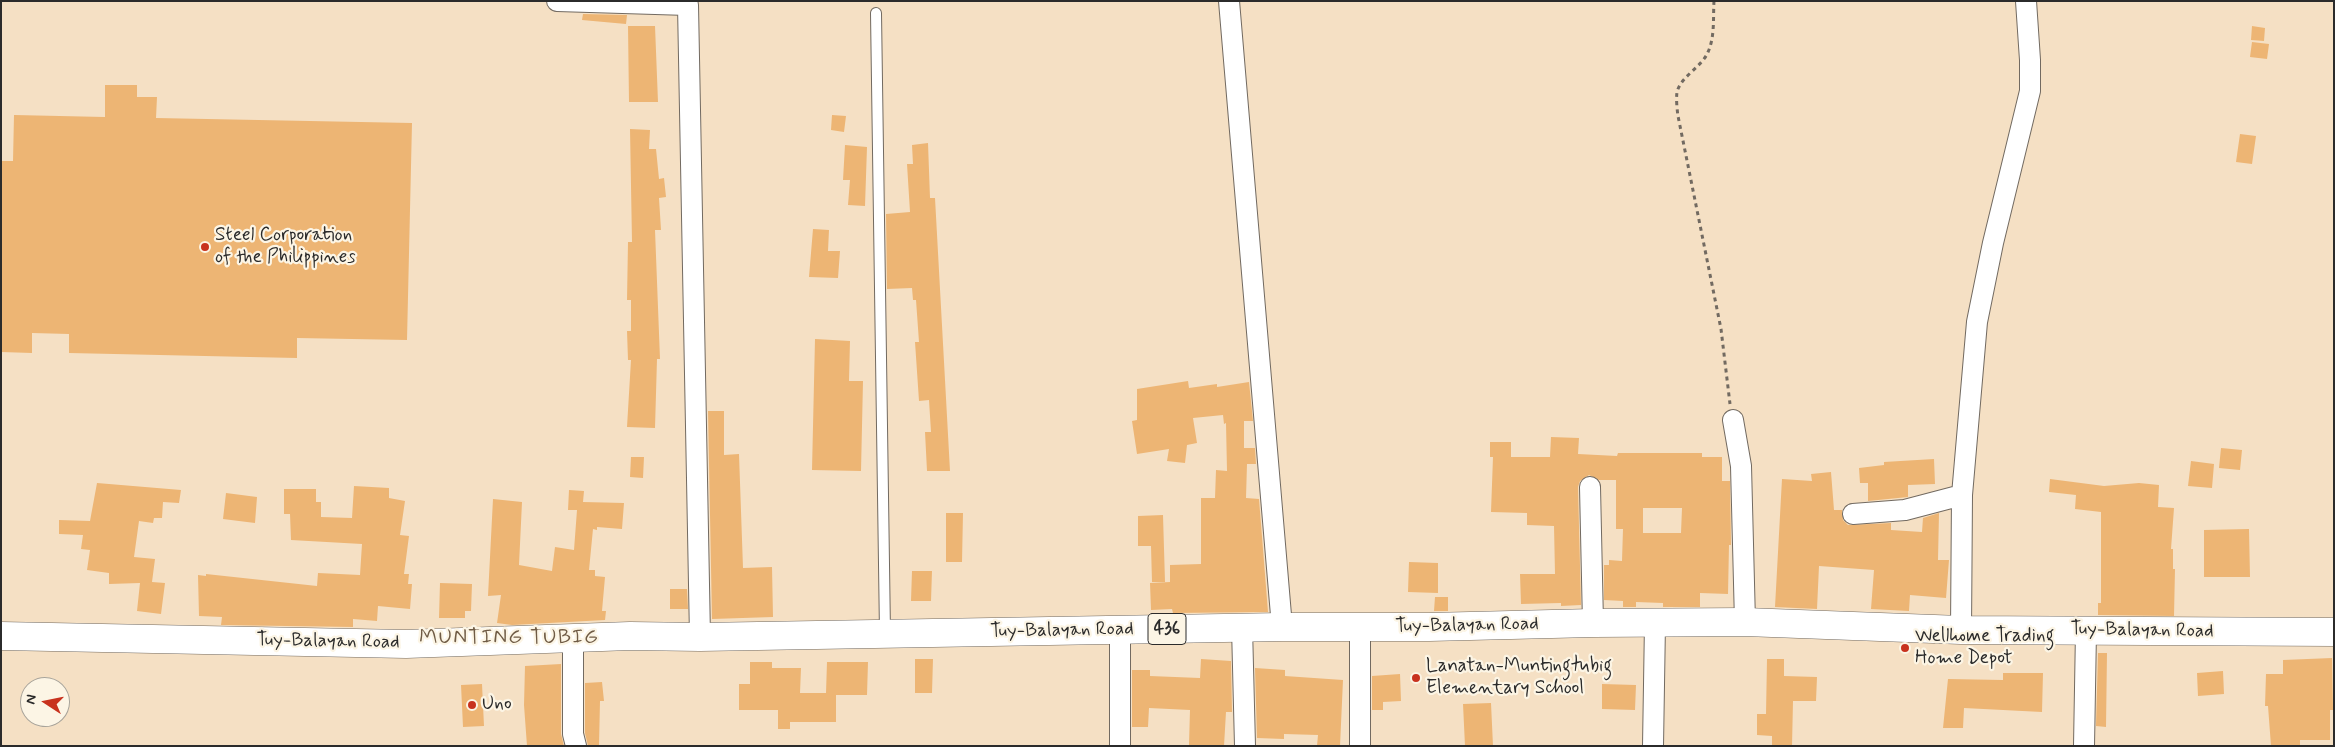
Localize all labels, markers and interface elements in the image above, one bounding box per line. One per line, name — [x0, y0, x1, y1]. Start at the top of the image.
place label: Steel Corporation of the Philippines — [215, 225, 356, 269]
marker: Steel Corporation of the Philippines — [199, 241, 211, 253]
street label: Tuy-Balayan Road — [1395, 613, 1539, 639]
road number: 436 — [1148, 614, 1186, 644]
street label: Tuy-Balayan Road — [990, 618, 1134, 644]
street label: Tuy-Balayan Road — [2070, 618, 2214, 644]
district label: MUNTING TUBIG — [415, 626, 603, 652]
place label: Wellhome Trading Home Depot — [1915, 626, 2054, 670]
street label: Tuy-Balayan Road — [256, 629, 400, 655]
marker: Wellhome Trading Home Depot — [1899, 642, 1911, 654]
place label: Lanatan-Muntingtubig Elementary School — [1426, 656, 1612, 700]
marker: Lanatan-Muntingtubig Elementary School — [1410, 672, 1422, 684]
north arrow — [20, 677, 70, 727]
text: N — [22, 693, 41, 706]
place label: Uno — [482, 694, 512, 716]
marker: Uno — [466, 699, 478, 711]

